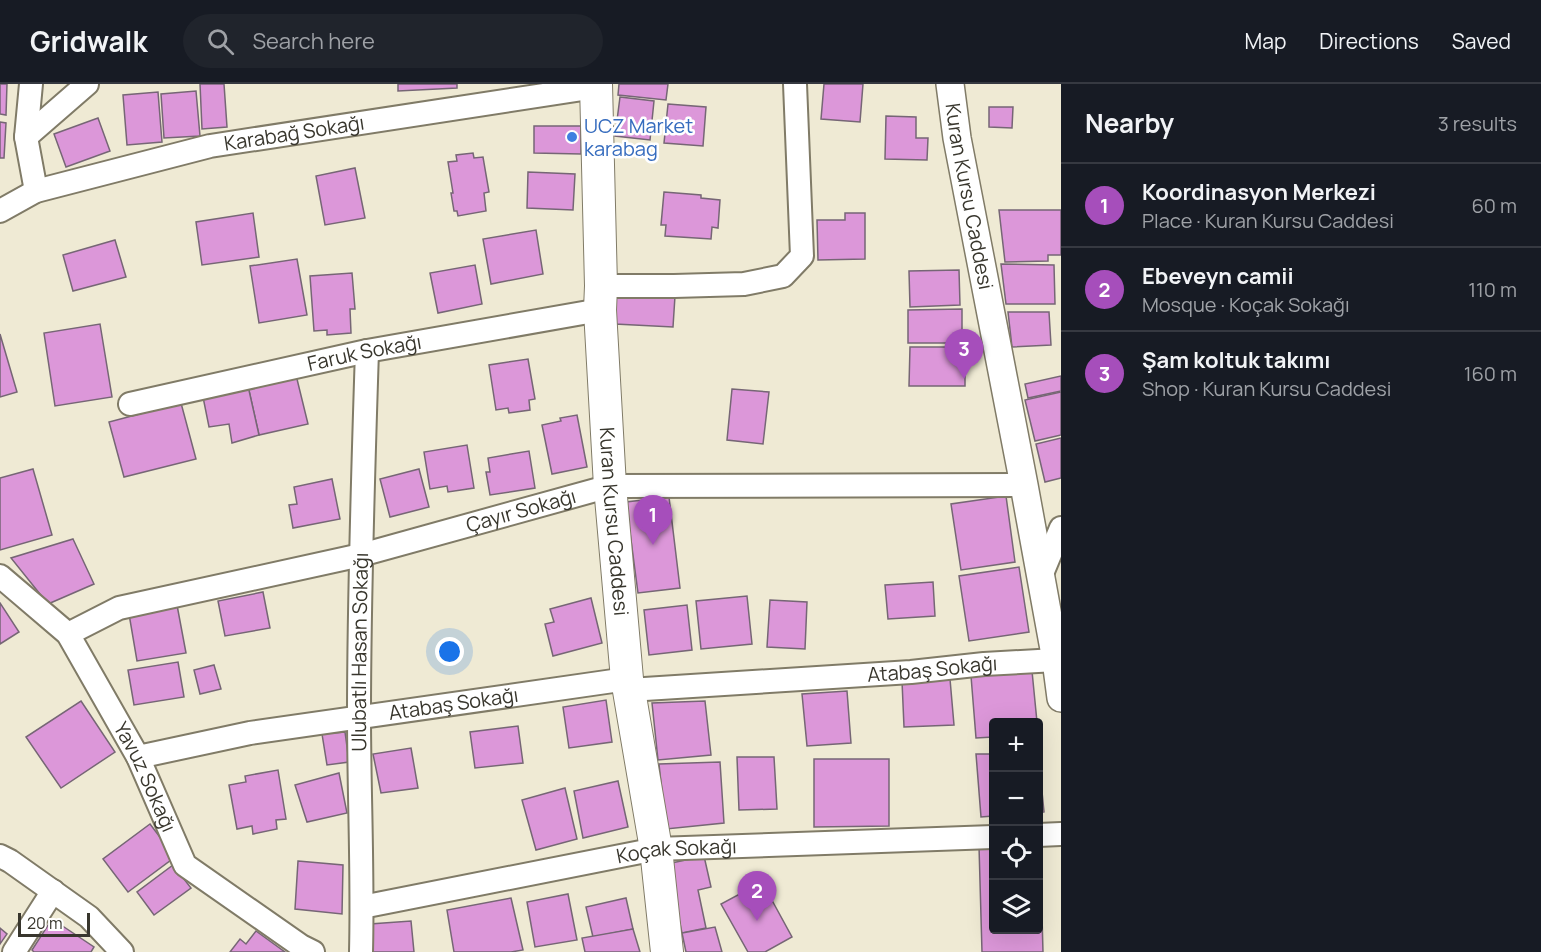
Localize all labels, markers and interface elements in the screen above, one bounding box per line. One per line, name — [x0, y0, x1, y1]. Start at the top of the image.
search box — [183, 14, 603, 68]
text: Gridwalk — [30, 22, 147, 60]
icon: search — [204, 25, 237, 58]
text: Search here — [252, 26, 375, 56]
text: Map — [1245, 27, 1286, 55]
text: Directions — [1319, 27, 1419, 55]
text: Saved — [1452, 27, 1511, 55]
street label: Kuran Kursu Caddesi — [940, 101, 1000, 292]
text: Nearby — [1085, 105, 1174, 141]
street label: Karabağ Sokağı — [222, 109, 366, 157]
text: 3 results — [1438, 110, 1517, 137]
place label: UCZ Market karabag — [584, 112, 693, 162]
marker: UCZ Market karabag — [565, 130, 579, 144]
text: Koordinasyon Merkezi — [1142, 177, 1376, 207]
text: 1 — [1100, 192, 1109, 219]
text: 60 m — [1471, 192, 1517, 219]
text: Place · Kuran Kursu Caddesi — [1142, 207, 1394, 234]
text: Ebeveyn camii — [1142, 261, 1294, 291]
text: 2 — [1099, 276, 1110, 303]
text: 110 m — [1468, 276, 1517, 303]
text: Mosque · Koçak Sokağı — [1142, 291, 1350, 318]
street label: Faruk Sokağı — [305, 328, 423, 377]
pin: 3 — [944, 330, 984, 379]
text: Şam koltuk takımı — [1142, 345, 1330, 375]
text: 3 — [1099, 360, 1110, 387]
text: 160 m — [1464, 360, 1517, 387]
text: Shop · Kuran Kursu Caddesi — [1142, 375, 1391, 402]
street label: Kuran Kursu Caddesi — [594, 426, 635, 617]
street label: Çayır Sokağı — [463, 482, 579, 538]
pin: 1 — [634, 496, 672, 545]
street label: Ulubatlı Hasan Sokağı — [345, 552, 374, 752]
your location — [435, 637, 464, 666]
street label: Atabaş Sokağı — [866, 649, 998, 688]
street label: Atabaş Sokağı — [387, 681, 520, 726]
street label: Yavuz Sokağı — [108, 717, 183, 836]
map controls — [989, 718, 1043, 934]
button: + — [989, 718, 1043, 772]
button: − — [989, 772, 1043, 826]
button: locate — [989, 826, 1043, 880]
street label: Koçak Sokağı — [614, 832, 737, 870]
pin: 2 — [738, 872, 777, 921]
button: layers — [989, 880, 1043, 934]
scale bar — [18, 910, 90, 938]
text: 20 m — [27, 912, 63, 934]

